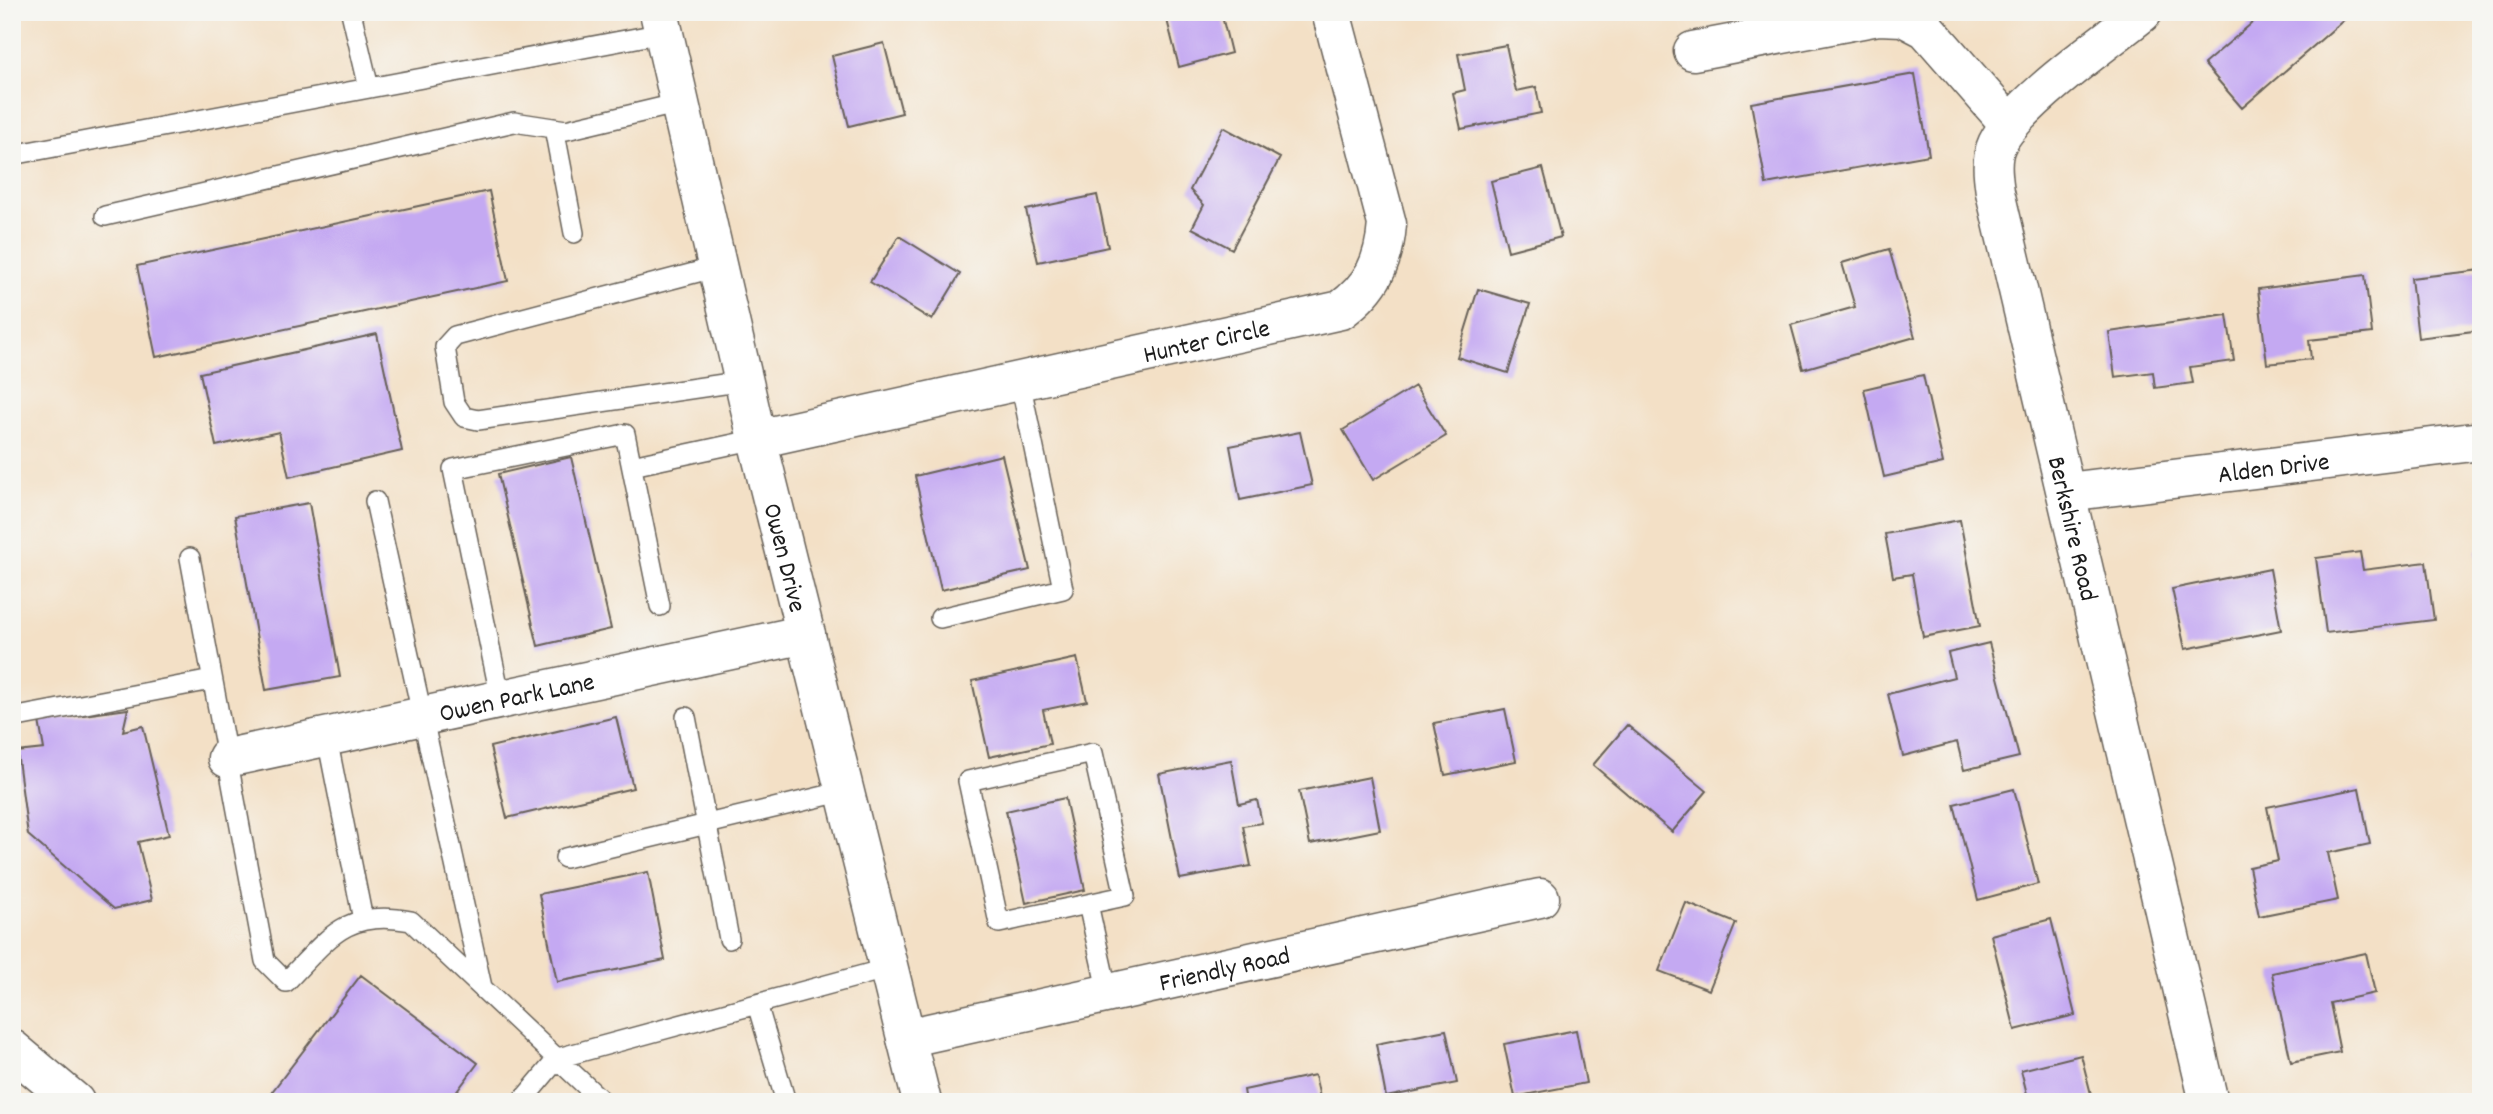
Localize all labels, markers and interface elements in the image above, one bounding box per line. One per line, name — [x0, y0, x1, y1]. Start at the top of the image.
street label: Hunter Circle — [1140, 311, 1274, 375]
street label: Alden Drive — [2216, 445, 2332, 495]
street label: Berkshire Road — [2036, 453, 2106, 605]
street label: Owen Drive — [752, 500, 814, 617]
street label: Owen Park Lane — [436, 665, 598, 734]
street label: Friendly Road — [1156, 939, 1294, 1004]

